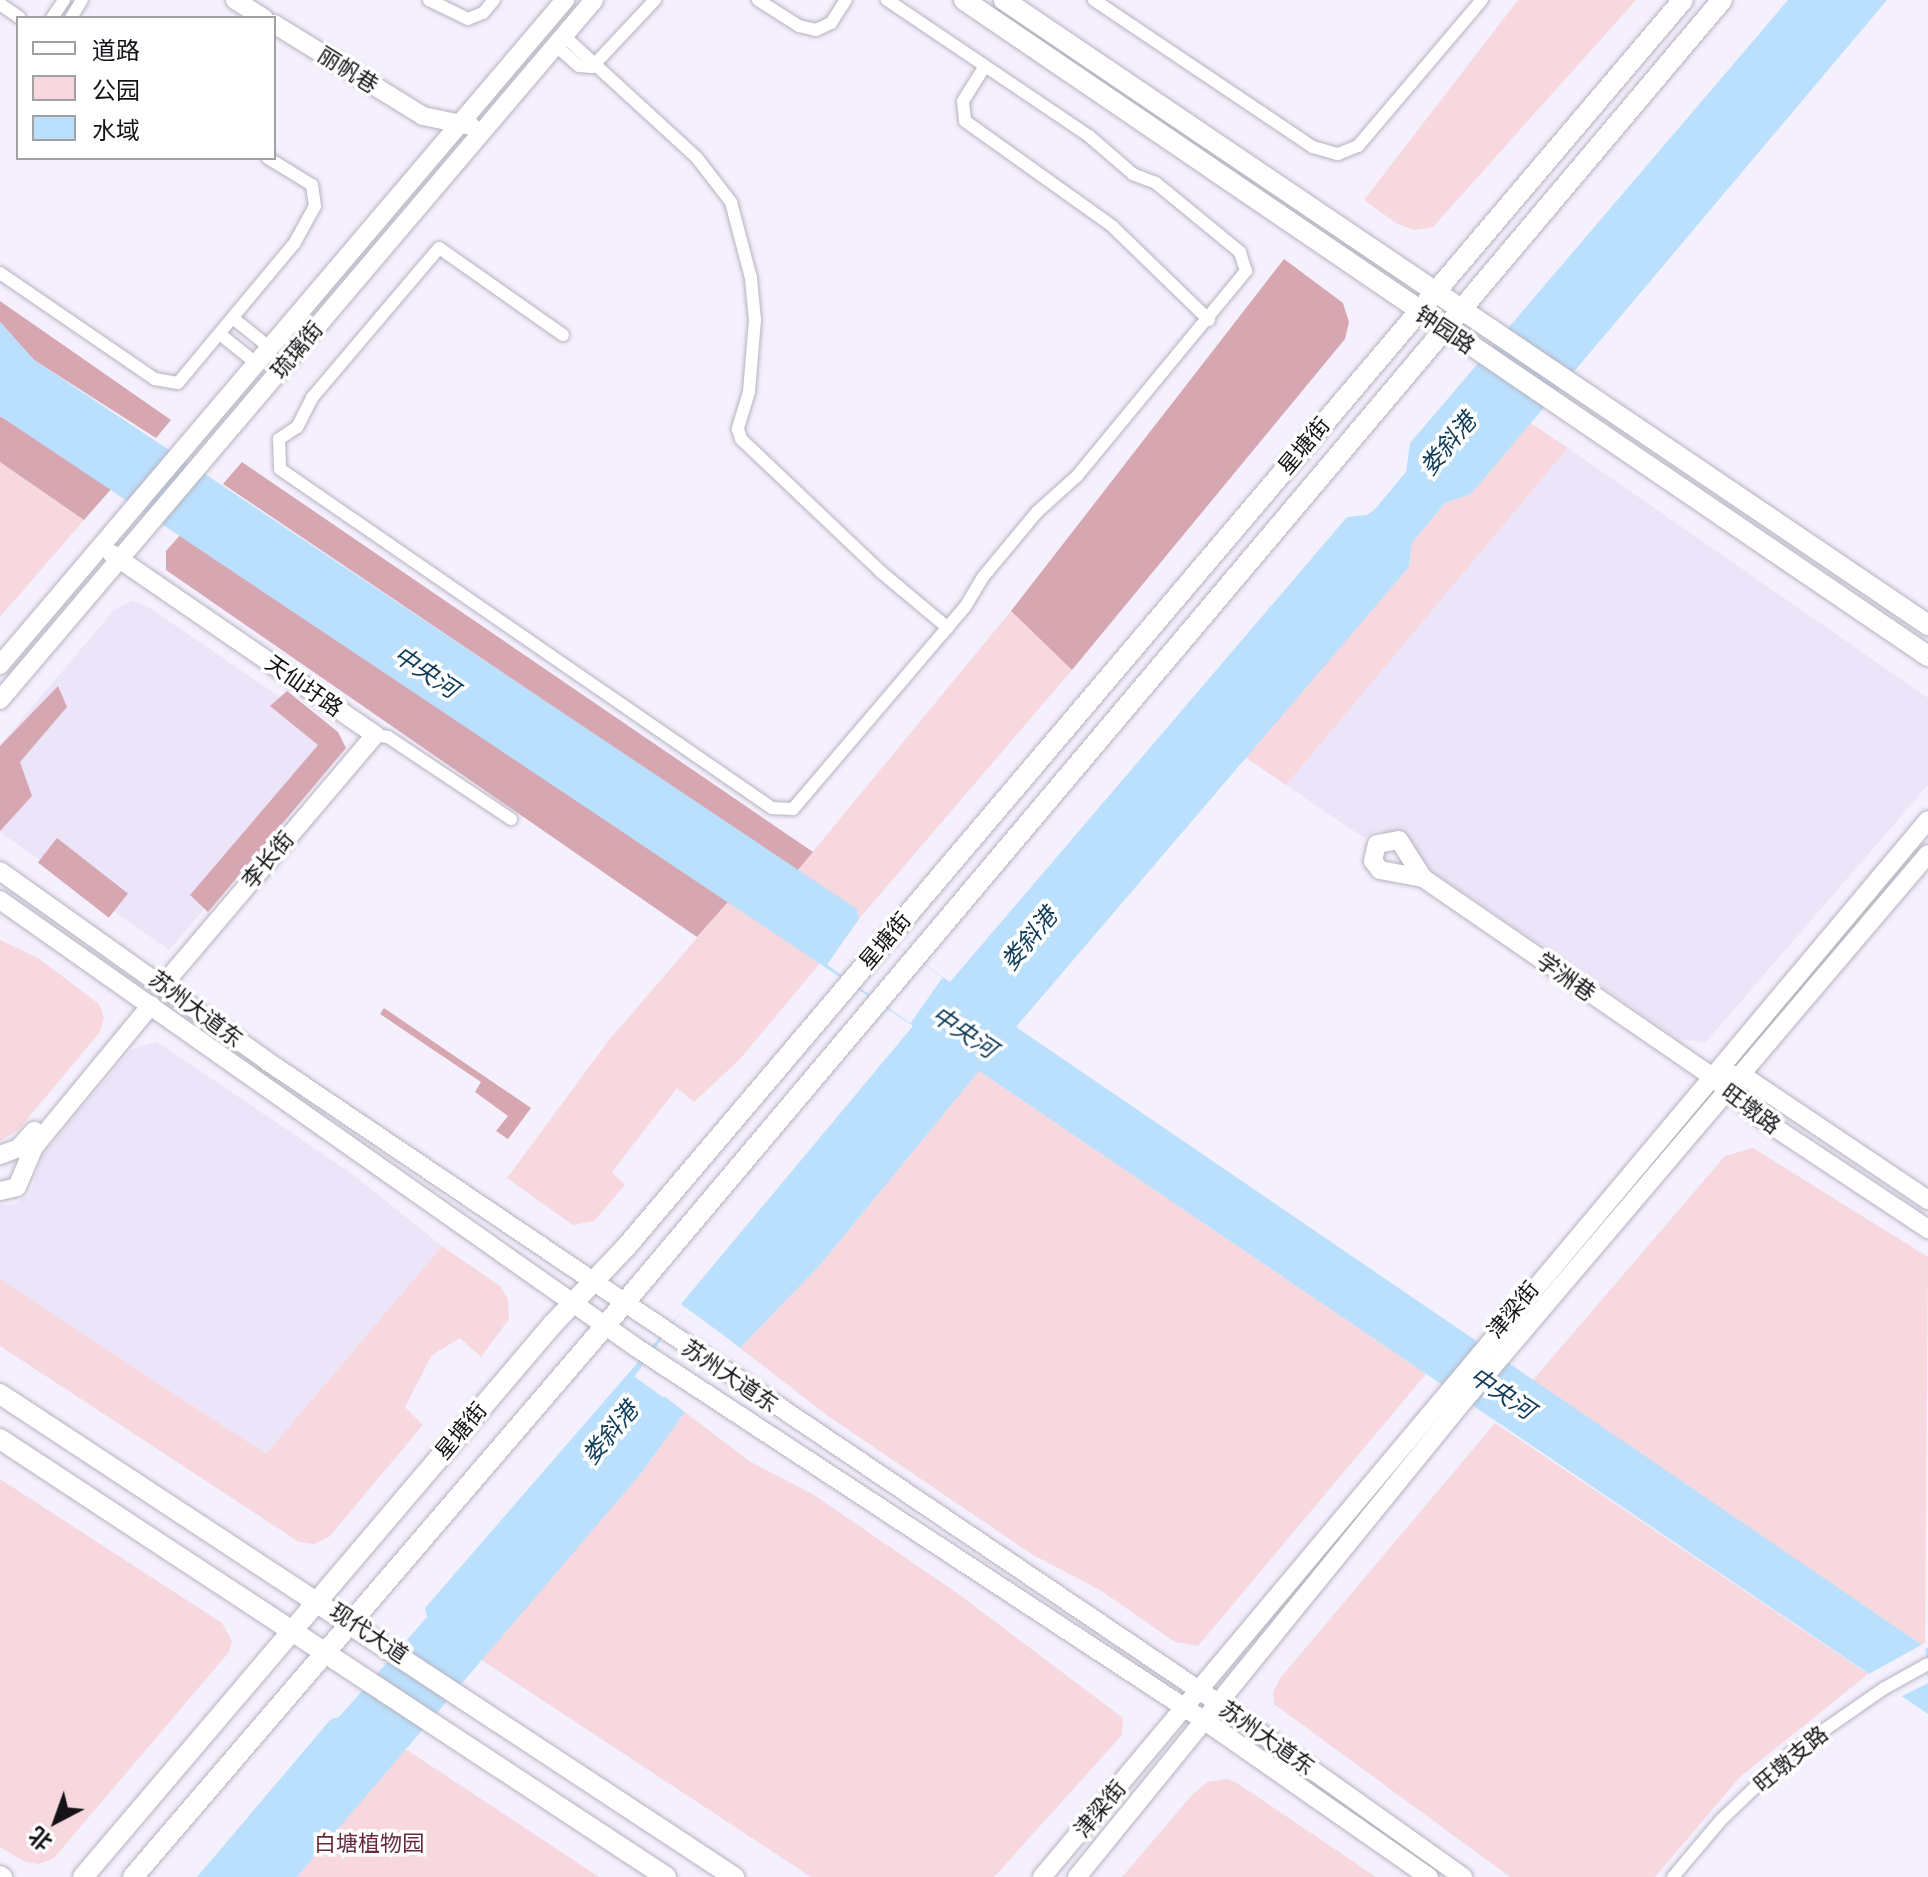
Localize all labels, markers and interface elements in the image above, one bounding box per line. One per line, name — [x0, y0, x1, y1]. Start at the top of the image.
legend — [16, 16, 276, 160]
text: 道路 — [92, 35, 140, 66]
street label: 丽帆巷 — [313, 41, 383, 99]
text: 公园 — [92, 75, 140, 106]
text: 水域 — [92, 115, 140, 146]
street label: 钟园路 — [1410, 301, 1480, 359]
street label: 琉璃街 — [266, 316, 328, 384]
water label: 娄斜港 — [1414, 407, 1482, 481]
street label: 星塘街 — [1273, 412, 1335, 480]
water label: 中央河 — [388, 640, 464, 704]
street label: 天仙圩路 — [260, 650, 348, 722]
street label: 李长街 — [237, 826, 299, 894]
water label: 娄斜港 — [995, 902, 1063, 976]
street label: 星塘街 — [854, 907, 916, 975]
street label: 学洲巷 — [1531, 947, 1601, 1007]
street label: 苏州大道东 — [144, 965, 248, 1053]
water label: 中央河 — [926, 1000, 1002, 1064]
street label: 旺墩路 — [1717, 1079, 1785, 1139]
street label: 津梁街 — [1482, 1276, 1544, 1344]
street label: 苏州大道东 — [677, 1334, 783, 1418]
water label: 中央河 — [1464, 1361, 1540, 1425]
water label: 娄斜港 — [576, 1396, 644, 1470]
street label: 星塘街 — [430, 1397, 492, 1465]
street label: 现代大道 — [325, 1597, 413, 1669]
street label: 苏州大道东 — [1214, 1696, 1320, 1780]
street label: 旺墩支路 — [1749, 1721, 1833, 1797]
street label: 津梁街 — [1069, 1775, 1131, 1843]
north arrow — [16, 1781, 96, 1861]
text: 北 — [23, 1821, 58, 1857]
park label: 白塘植物园 — [314, 1831, 424, 1857]

